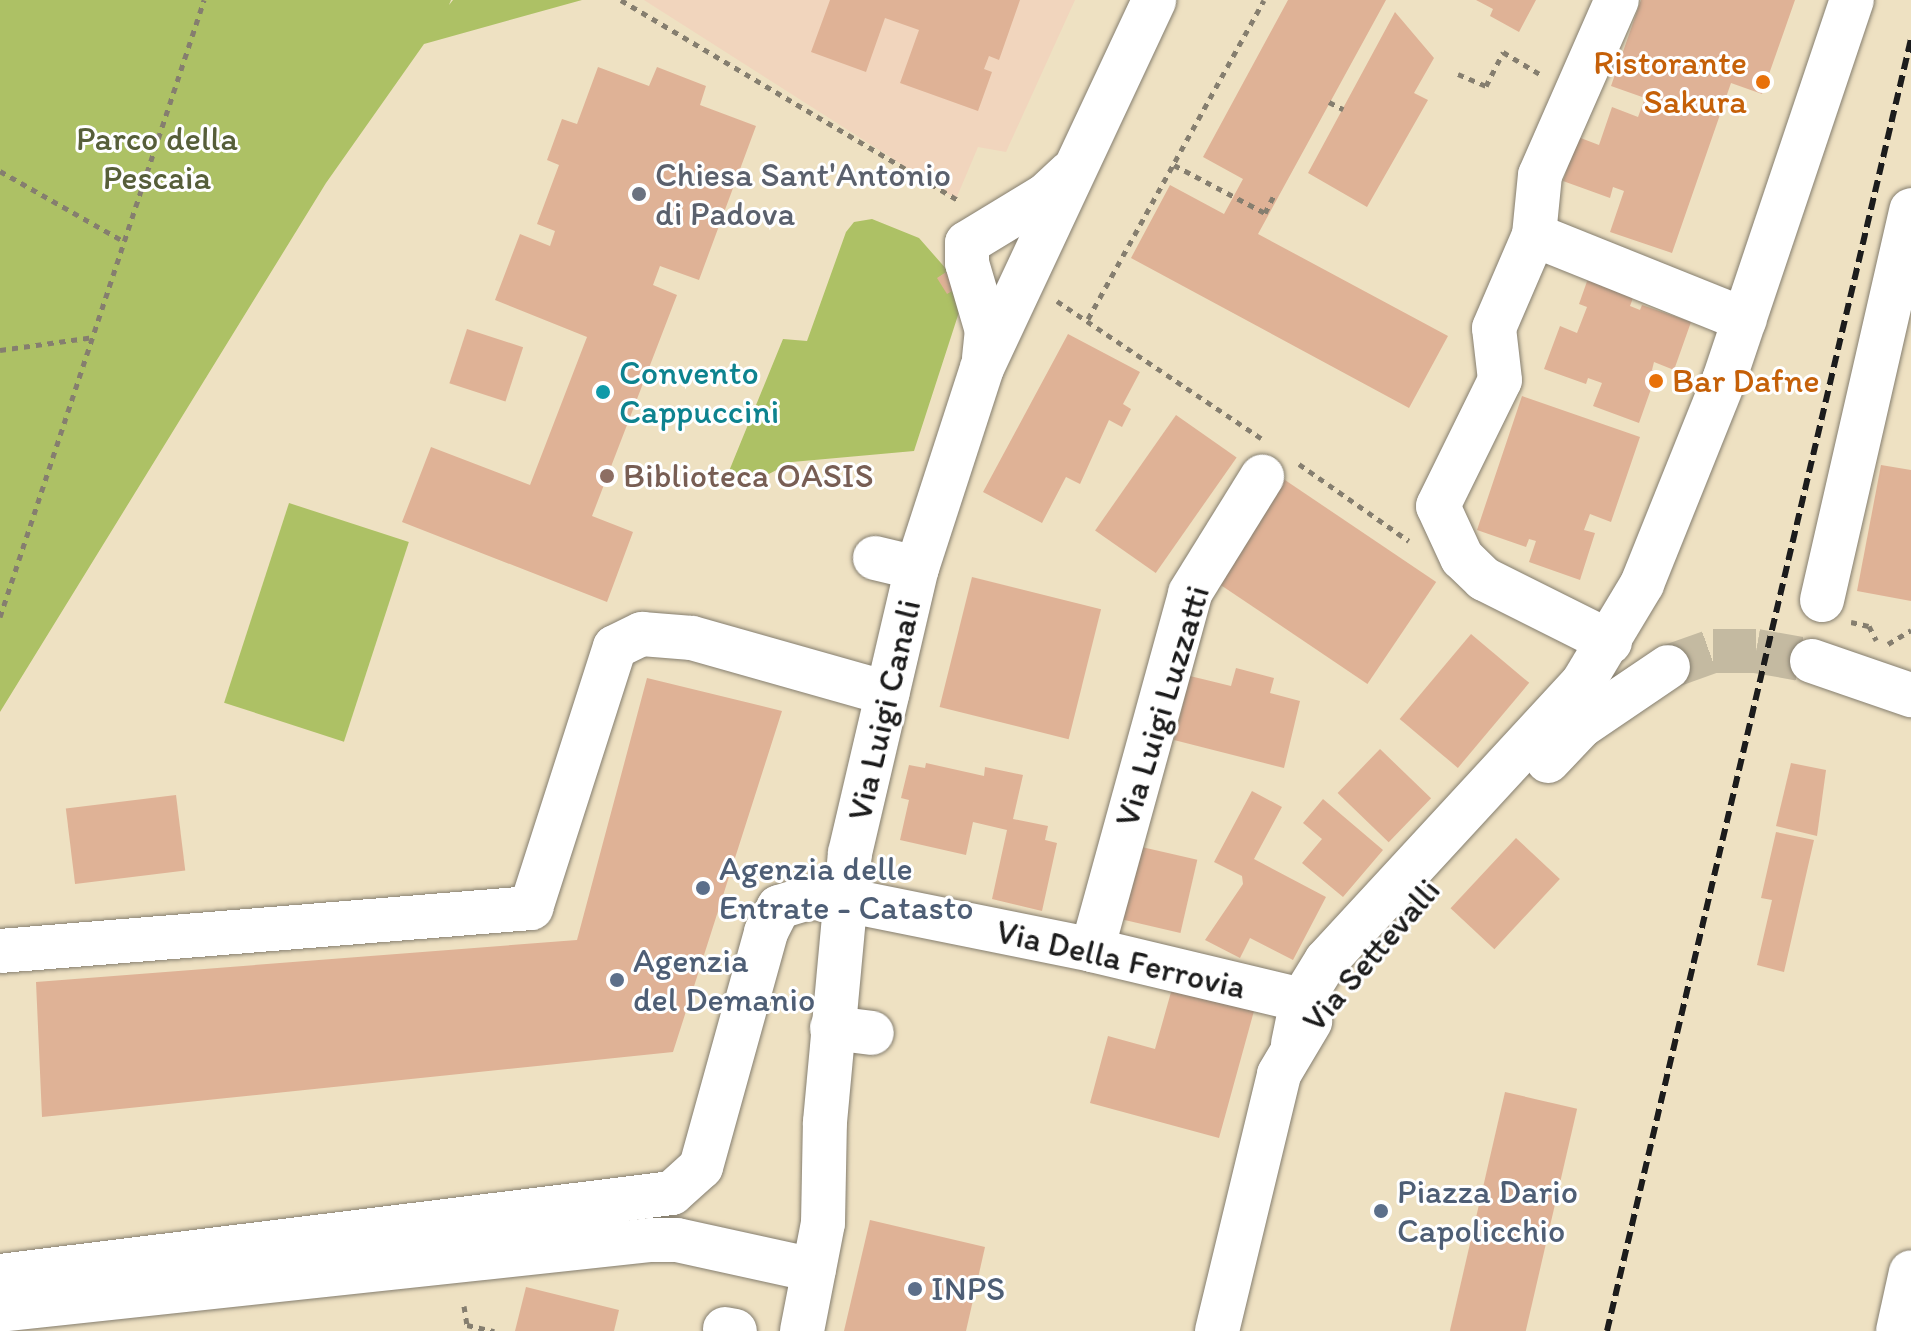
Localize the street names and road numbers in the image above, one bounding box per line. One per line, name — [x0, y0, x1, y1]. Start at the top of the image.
street label: Via Luigi Luzzatti — [1106, 582, 1218, 830]
street label: Via Luigi Canali — [839, 596, 929, 824]
street label: Via Settevalli — [1293, 870, 1449, 1040]
street label: Via Della Ferrovia — [993, 911, 1249, 1007]

